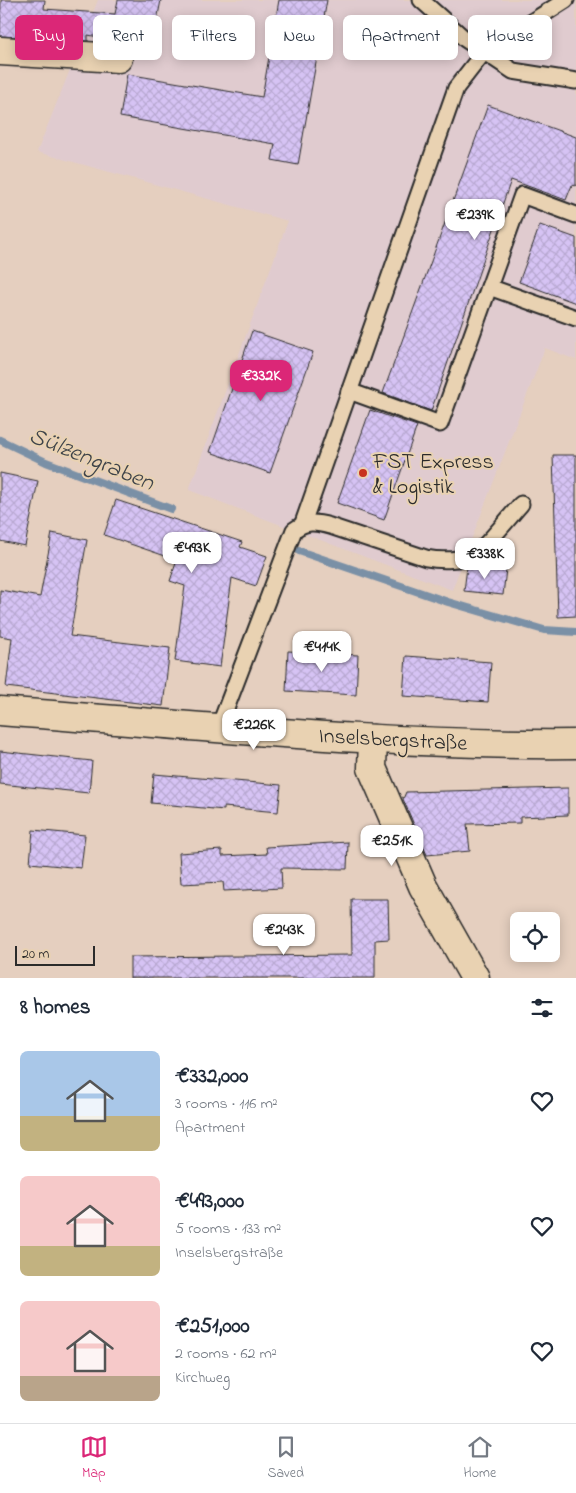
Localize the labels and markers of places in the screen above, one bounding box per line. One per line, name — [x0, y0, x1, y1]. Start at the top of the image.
pin: €239K — [440, 198, 510, 241]
pin: €332K — [226, 360, 296, 402]
place label: FST Express & Logistik — [372, 447, 494, 505]
marker: FST Express & Logistik — [357, 467, 369, 479]
pin: €493K — [157, 532, 227, 574]
pin: €338K — [450, 538, 520, 580]
pin: €414K — [287, 630, 357, 673]
pin: €226K — [219, 708, 289, 751]
pin: €251K — [357, 824, 427, 867]
pin: €243K — [249, 914, 319, 956]

